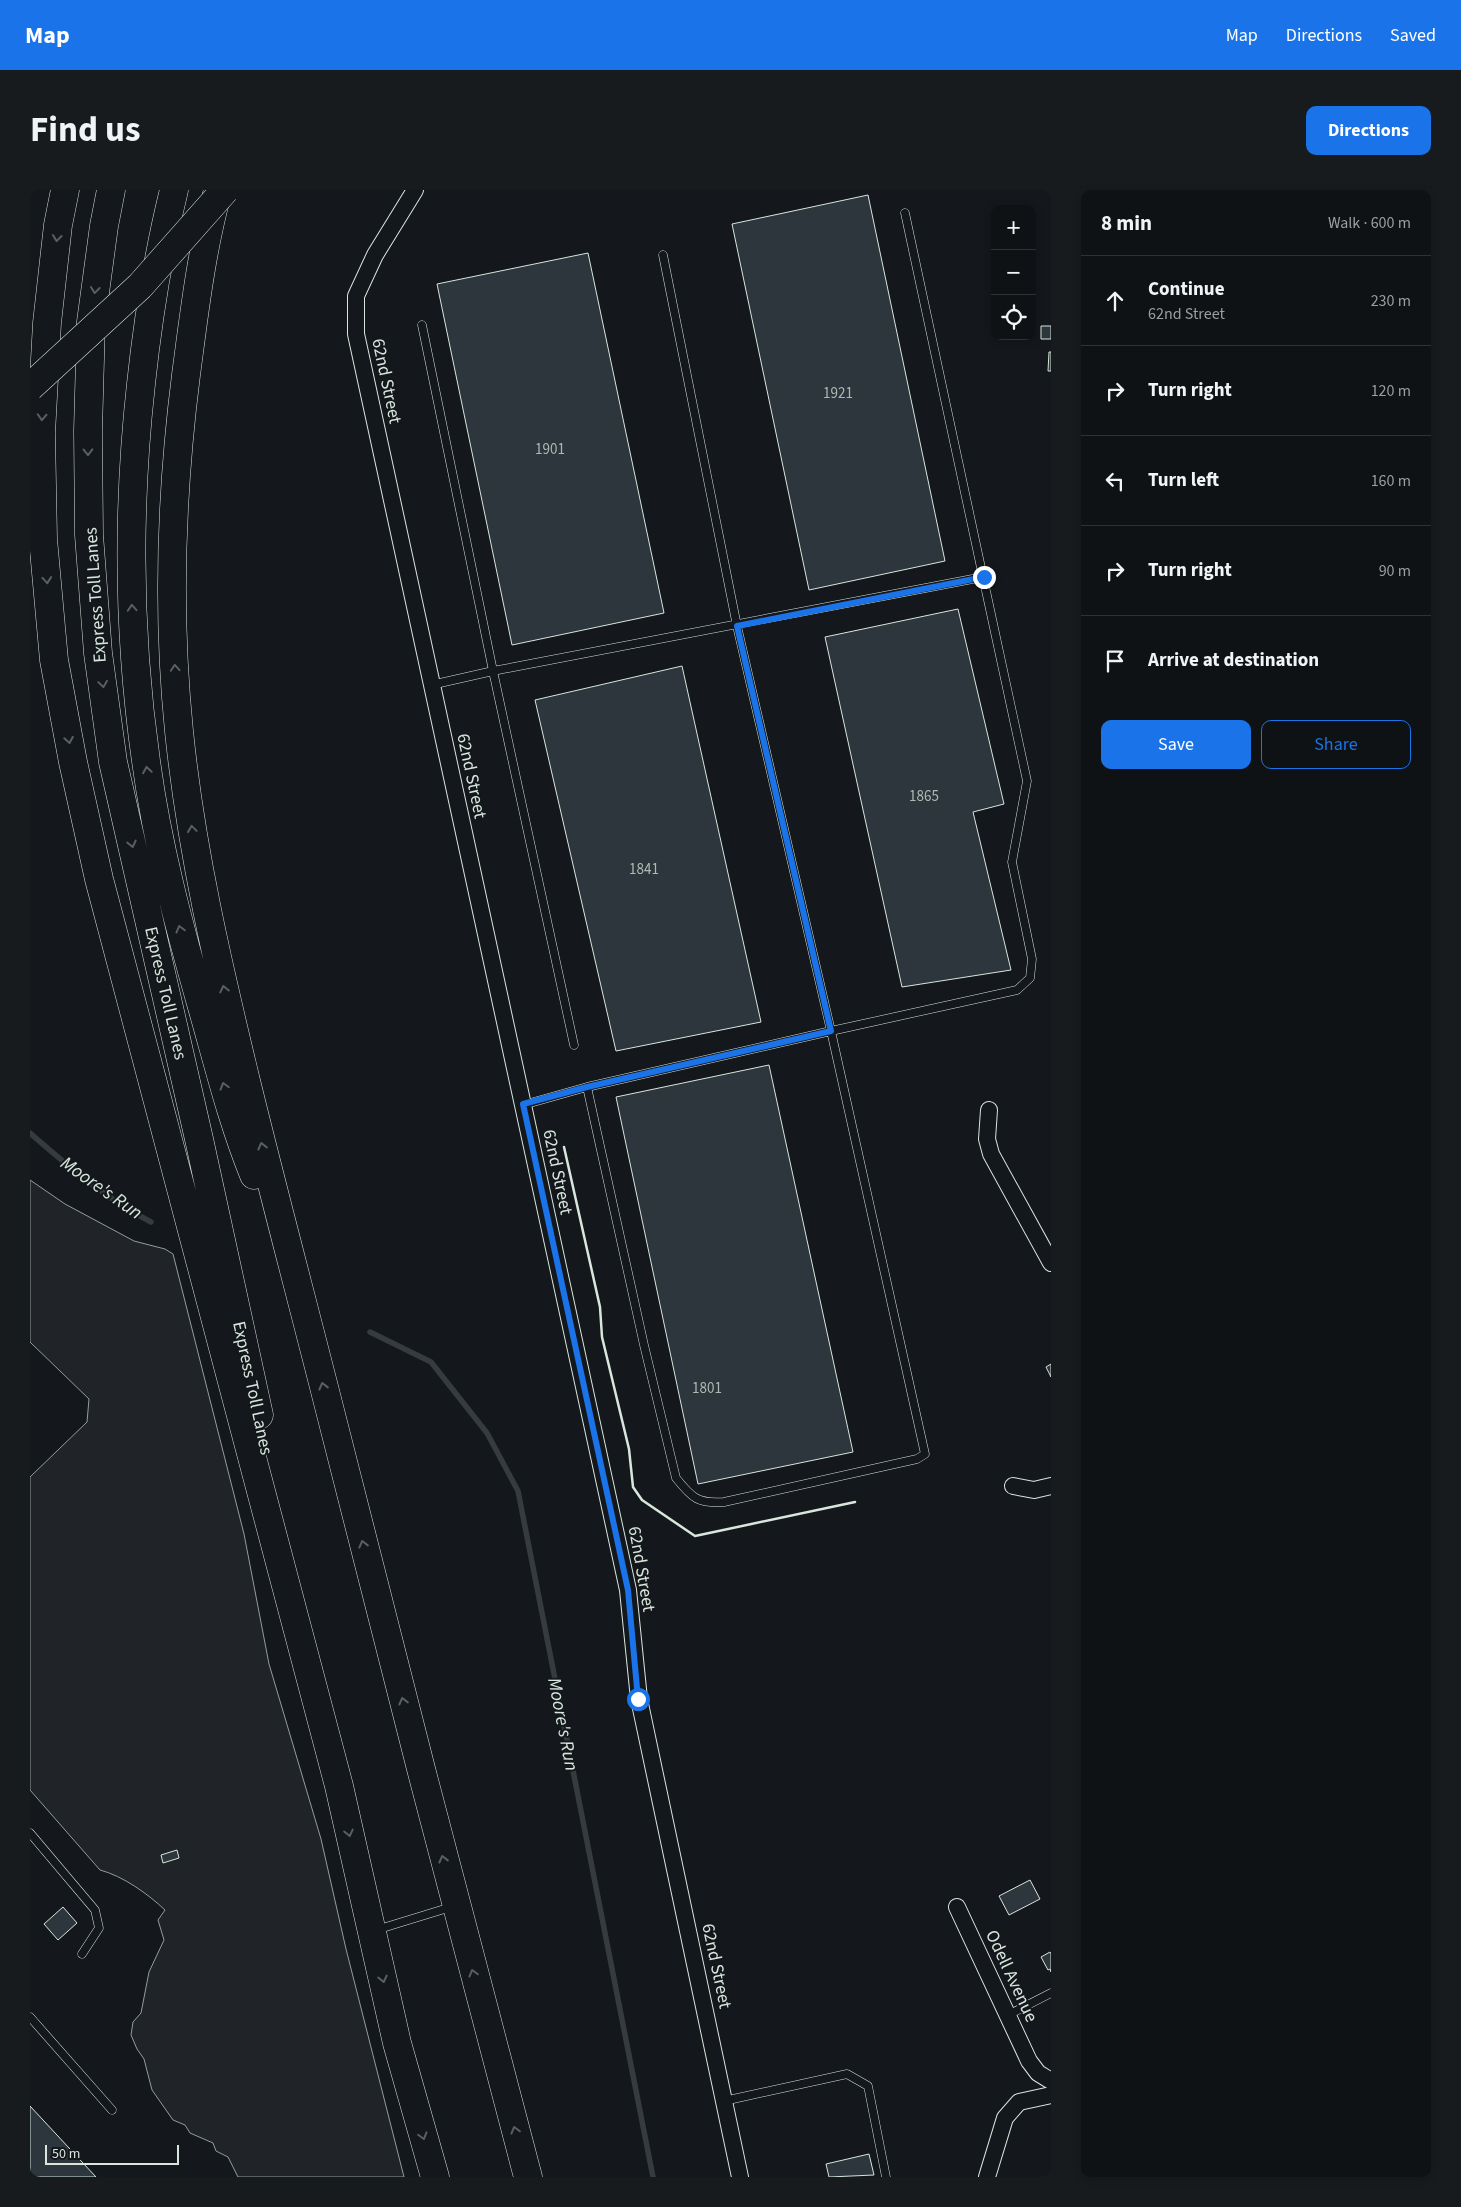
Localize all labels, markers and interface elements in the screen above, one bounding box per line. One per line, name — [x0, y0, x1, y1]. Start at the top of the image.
text: Map — [25, 18, 70, 53]
text: Map — [1226, 23, 1258, 48]
text: Directions — [1286, 23, 1362, 48]
text: Saved — [1390, 23, 1436, 48]
text: Find us — [30, 105, 140, 155]
button: Directions — [1306, 106, 1431, 155]
map controls — [991, 205, 1036, 340]
button: + — [991, 205, 1036, 250]
text: 8 min — [1101, 208, 1152, 238]
text: Walk · 600 m — [1328, 212, 1411, 234]
one-way arrow — [52, 234, 63, 242]
button: − — [991, 250, 1036, 295]
text: Continue — [1148, 276, 1225, 303]
one-way arrow — [90, 286, 101, 294]
icon: ahead — [1101, 287, 1129, 315]
text: 230 m — [1371, 290, 1411, 312]
button: locate — [991, 295, 1036, 340]
text: 62nd Street — [1148, 303, 1225, 325]
street label: 62nd Street — [365, 336, 408, 426]
icon: right — [1101, 377, 1129, 405]
text: Turn right — [1148, 377, 1232, 404]
text: 120 m — [1371, 380, 1411, 402]
house number: 1921 — [823, 383, 853, 404]
one-way arrow — [37, 414, 48, 422]
house number: 1901 — [535, 439, 565, 460]
one-way arrow — [83, 448, 93, 456]
icon: left — [1101, 467, 1129, 495]
text: Turn left — [1148, 467, 1219, 494]
text: 160 m — [1371, 470, 1411, 492]
street label: Express Toll Lanes — [78, 526, 113, 664]
icon: right — [1101, 557, 1129, 585]
text: Turn right — [1148, 557, 1232, 584]
text: 90 m — [1379, 560, 1411, 582]
route end — [973, 566, 996, 589]
one-way arrow — [41, 576, 52, 584]
one-way arrow — [126, 604, 137, 612]
icon: arrive — [1101, 647, 1129, 675]
text: Arrive at destination — [1148, 647, 1319, 674]
one-way arrow — [169, 664, 180, 672]
one-way arrow — [97, 680, 107, 688]
button: Save — [1101, 720, 1251, 769]
button: Share — [1261, 720, 1411, 769]
street label: 62nd Street — [450, 731, 493, 821]
one-way arrow — [63, 736, 73, 745]
one-way arrow — [142, 766, 153, 774]
house number: 1865 — [909, 786, 939, 807]
one-way arrow — [187, 825, 198, 833]
one-way arrow — [126, 839, 137, 848]
house number: 1841 — [629, 859, 659, 880]
street label: Express Toll Lanes — [138, 924, 193, 1062]
one-way arrow — [175, 925, 186, 934]
one-way arrow — [219, 984, 230, 993]
one-way arrow — [220, 1082, 230, 1090]
street label: 62nd Street — [536, 1127, 579, 1217]
one-way arrow — [258, 1143, 268, 1151]
water label: Moore's Run — [55, 1150, 148, 1226]
street label: Express Toll Lanes — [226, 1319, 279, 1457]
house number: 1801 — [692, 1378, 722, 1399]
one-way arrow — [318, 1382, 329, 1391]
street label: 62nd Street — [622, 1524, 661, 1614]
one-way arrow — [358, 1539, 369, 1548]
water label: Moore's Run — [540, 1675, 585, 1773]
route start — [627, 1688, 650, 1711]
one-way arrow — [398, 1697, 409, 1706]
one-way arrow — [343, 1829, 354, 1838]
one-way arrow — [438, 1854, 449, 1863]
street label: 62nd Street — [695, 1921, 738, 2011]
street label: Odell Avenue — [979, 1926, 1044, 2026]
one-way arrow — [469, 1969, 479, 1977]
one-way arrow — [377, 1975, 387, 1984]
one-way arrow — [510, 2125, 521, 2134]
one-way arrow — [418, 2132, 428, 2140]
scale bar — [45, 2142, 179, 2165]
text: 50 m — [52, 2144, 80, 2164]

